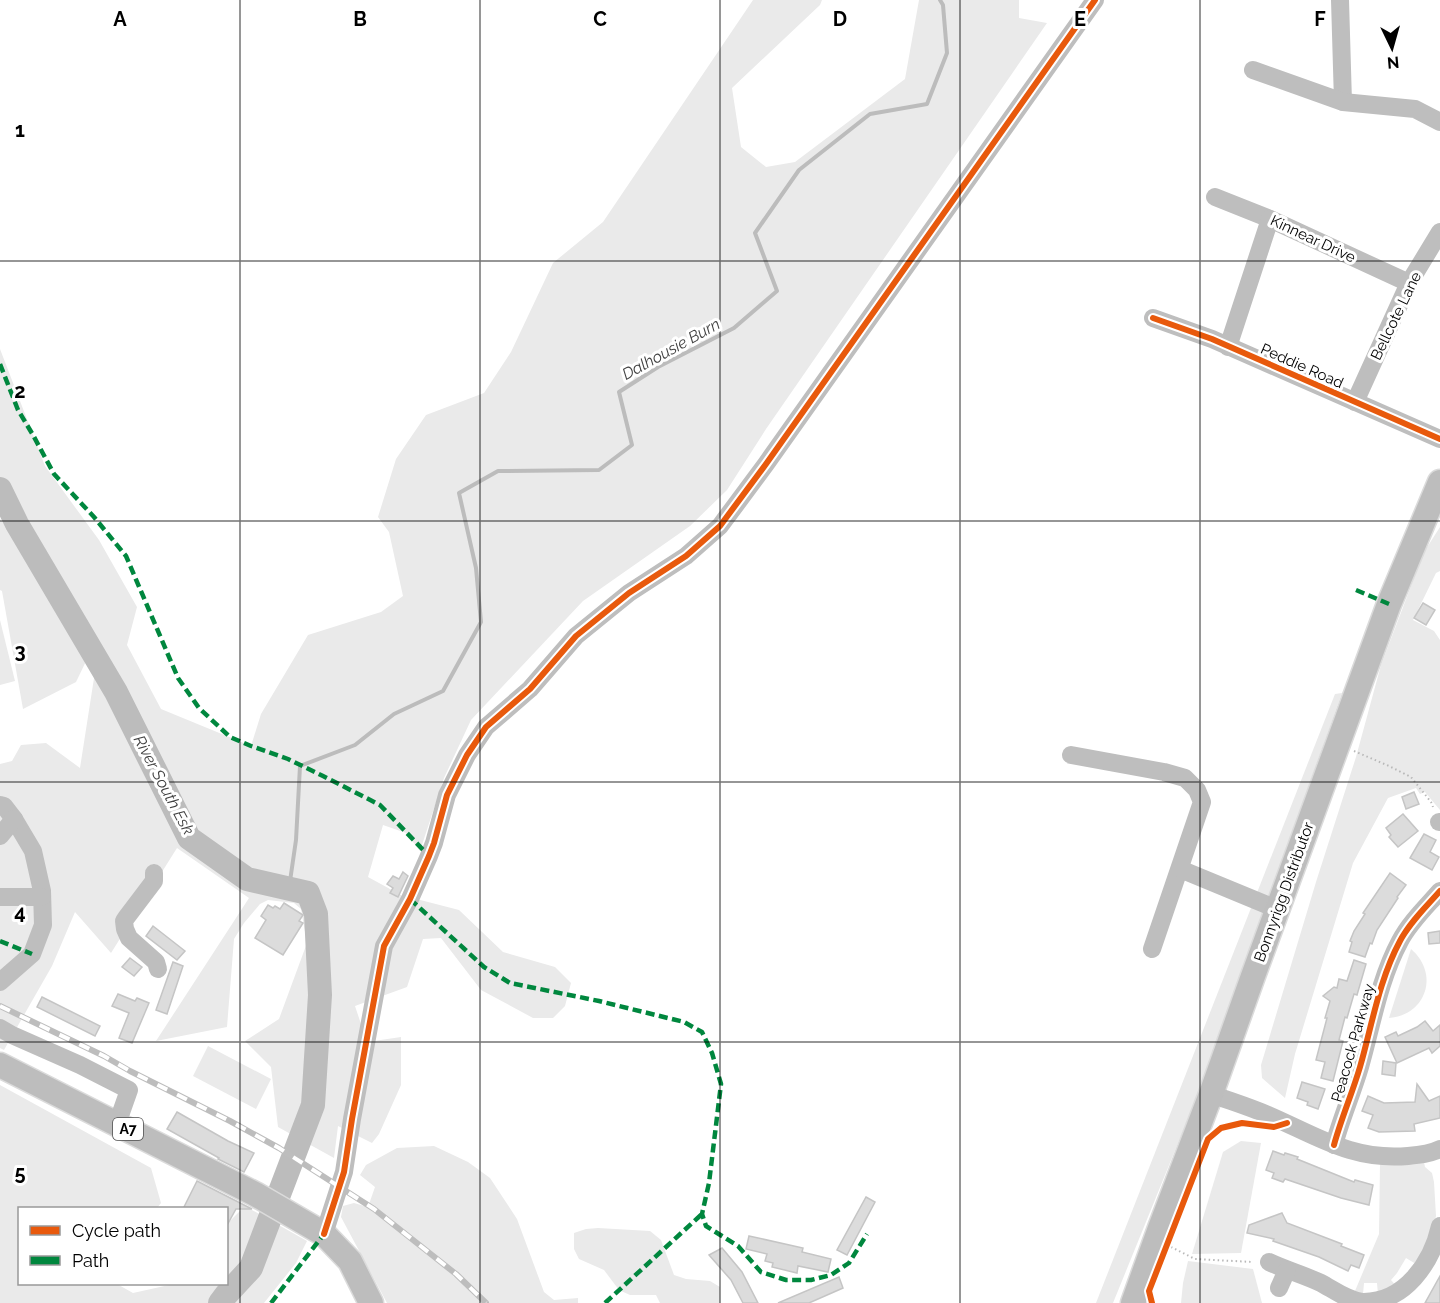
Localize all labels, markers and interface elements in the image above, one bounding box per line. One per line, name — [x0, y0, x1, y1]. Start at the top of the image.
text: A — [113, 7, 127, 31]
text: B — [353, 7, 367, 31]
text: C — [593, 7, 607, 31]
text: D — [833, 7, 847, 31]
text: E — [1074, 7, 1086, 31]
text: F — [1314, 7, 1326, 31]
north arrow — [1362, 18, 1422, 78]
text: N — [1386, 52, 1400, 72]
text: 1 — [15, 118, 25, 142]
street label: Kinnear Drive — [1268, 211, 1359, 267]
street label: Bellcote Lane — [1367, 269, 1425, 363]
water label: Dalhousie Burn — [619, 314, 723, 384]
street label: Peddie Road — [1258, 340, 1346, 392]
text: 2 — [14, 379, 26, 403]
text: 3 — [14, 639, 26, 663]
water label: River South Esk — [130, 732, 198, 838]
street label: Bonnyrigg Distributor — [1250, 819, 1318, 964]
text: 4 — [14, 900, 26, 924]
street label: Peacock Parkway — [1328, 982, 1378, 1104]
road number: A7 — [113, 1118, 143, 1140]
text: 5 — [14, 1161, 26, 1185]
legend — [18, 1207, 228, 1285]
text: Cycle path — [72, 1220, 161, 1241]
text: Path — [72, 1250, 109, 1271]

